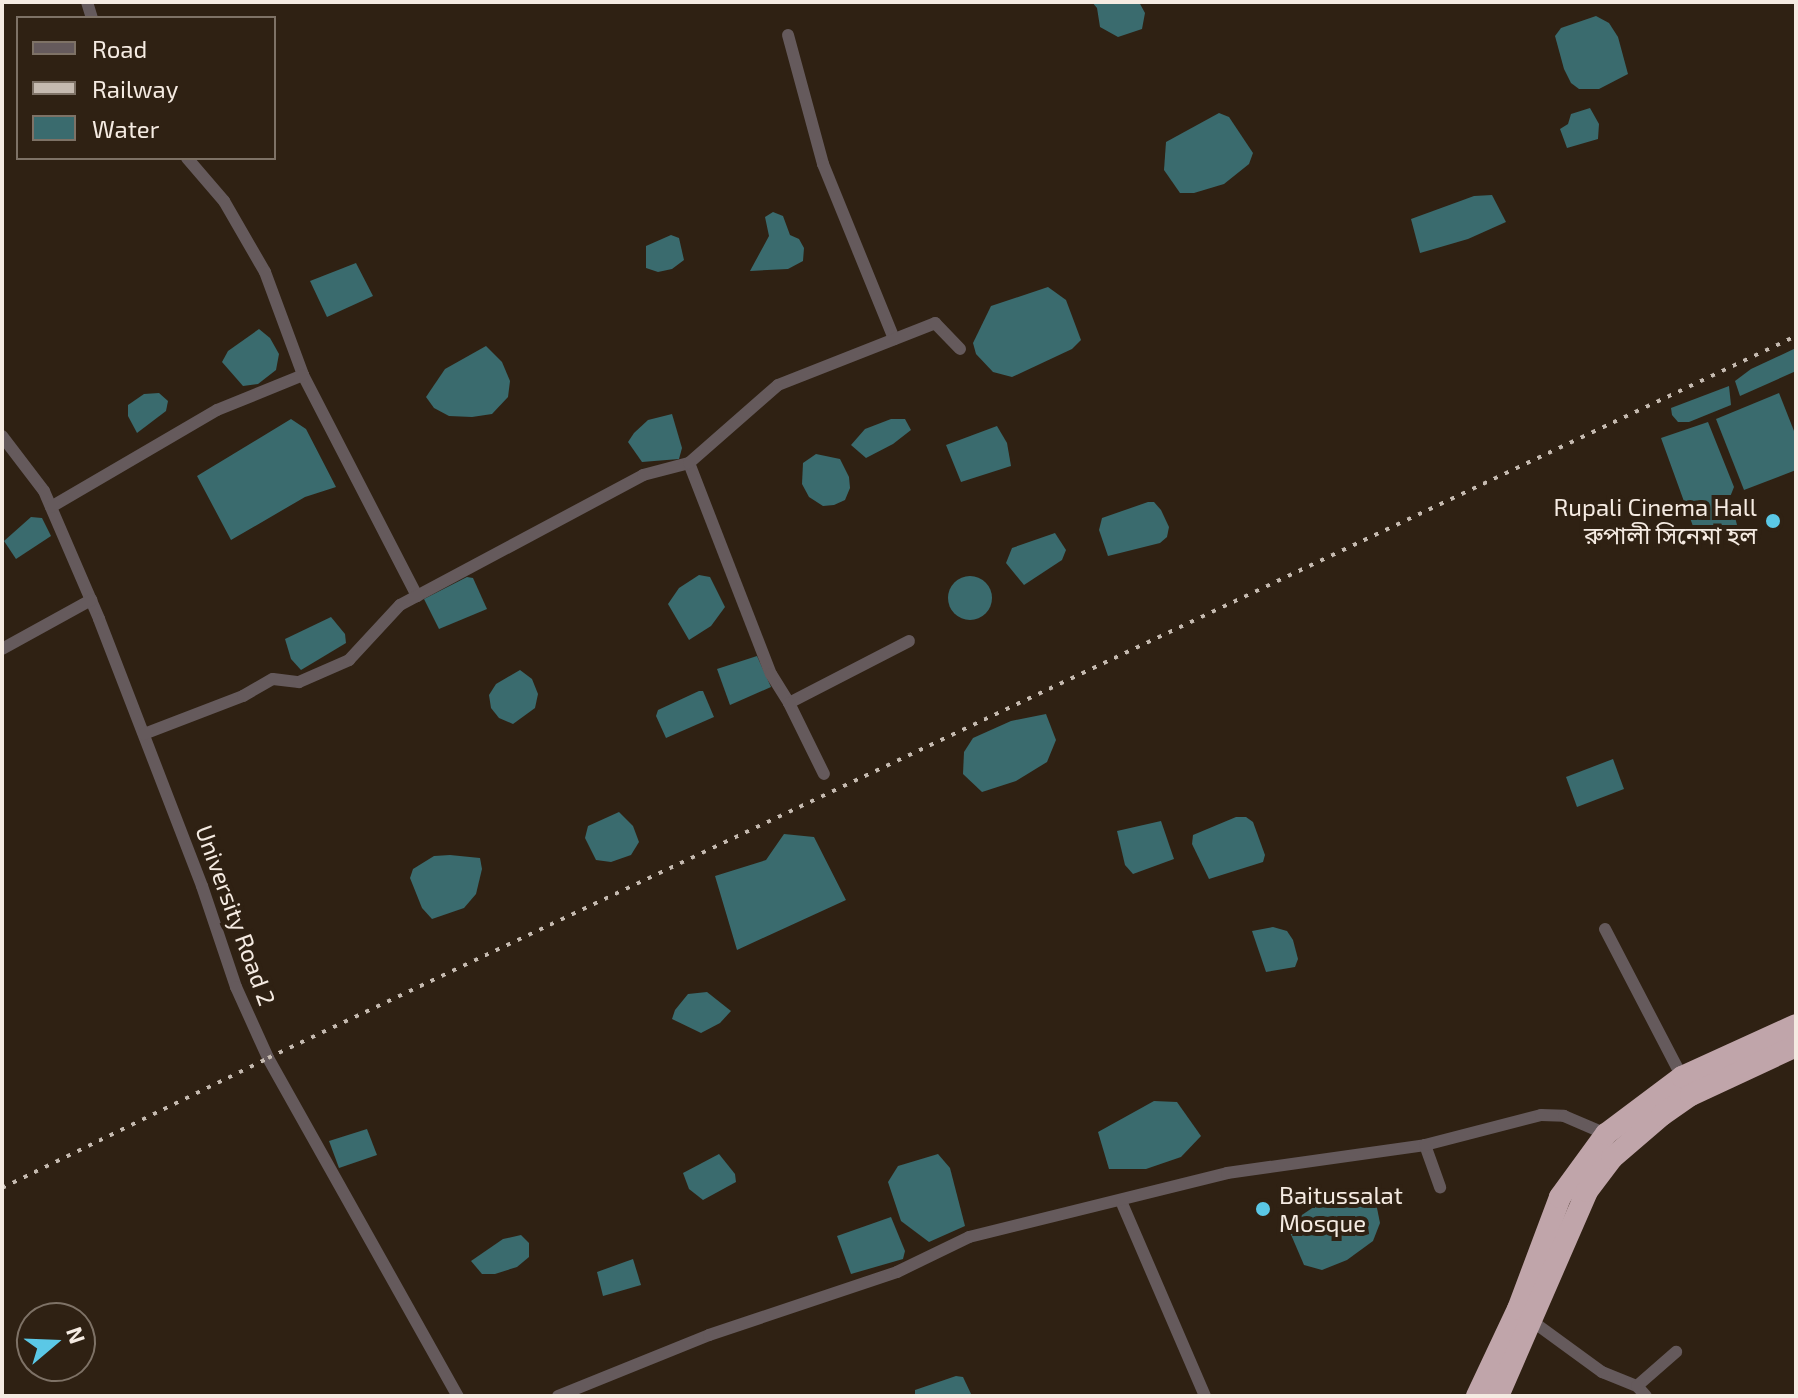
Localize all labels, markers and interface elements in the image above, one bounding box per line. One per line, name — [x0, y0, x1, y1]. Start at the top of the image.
legend — [16, 16, 276, 160]
text: Road — [92, 34, 147, 63]
text: Railway — [92, 74, 178, 103]
text: Water — [92, 114, 159, 143]
place label: Rupali Cinema Hall রুপালী সিনেমা হল — [1553, 493, 1757, 549]
marker: Rupali Cinema Hall রুপালী সিনেমা হল — [1764, 512, 1782, 530]
street label: University Road 2 — [190, 821, 282, 1009]
place label: Baitussalat Mosque — [1279, 1181, 1403, 1237]
marker: Baitussalat Mosque — [1254, 1200, 1272, 1218]
north arrow — [16, 1302, 96, 1382]
text: N — [62, 1323, 92, 1347]

